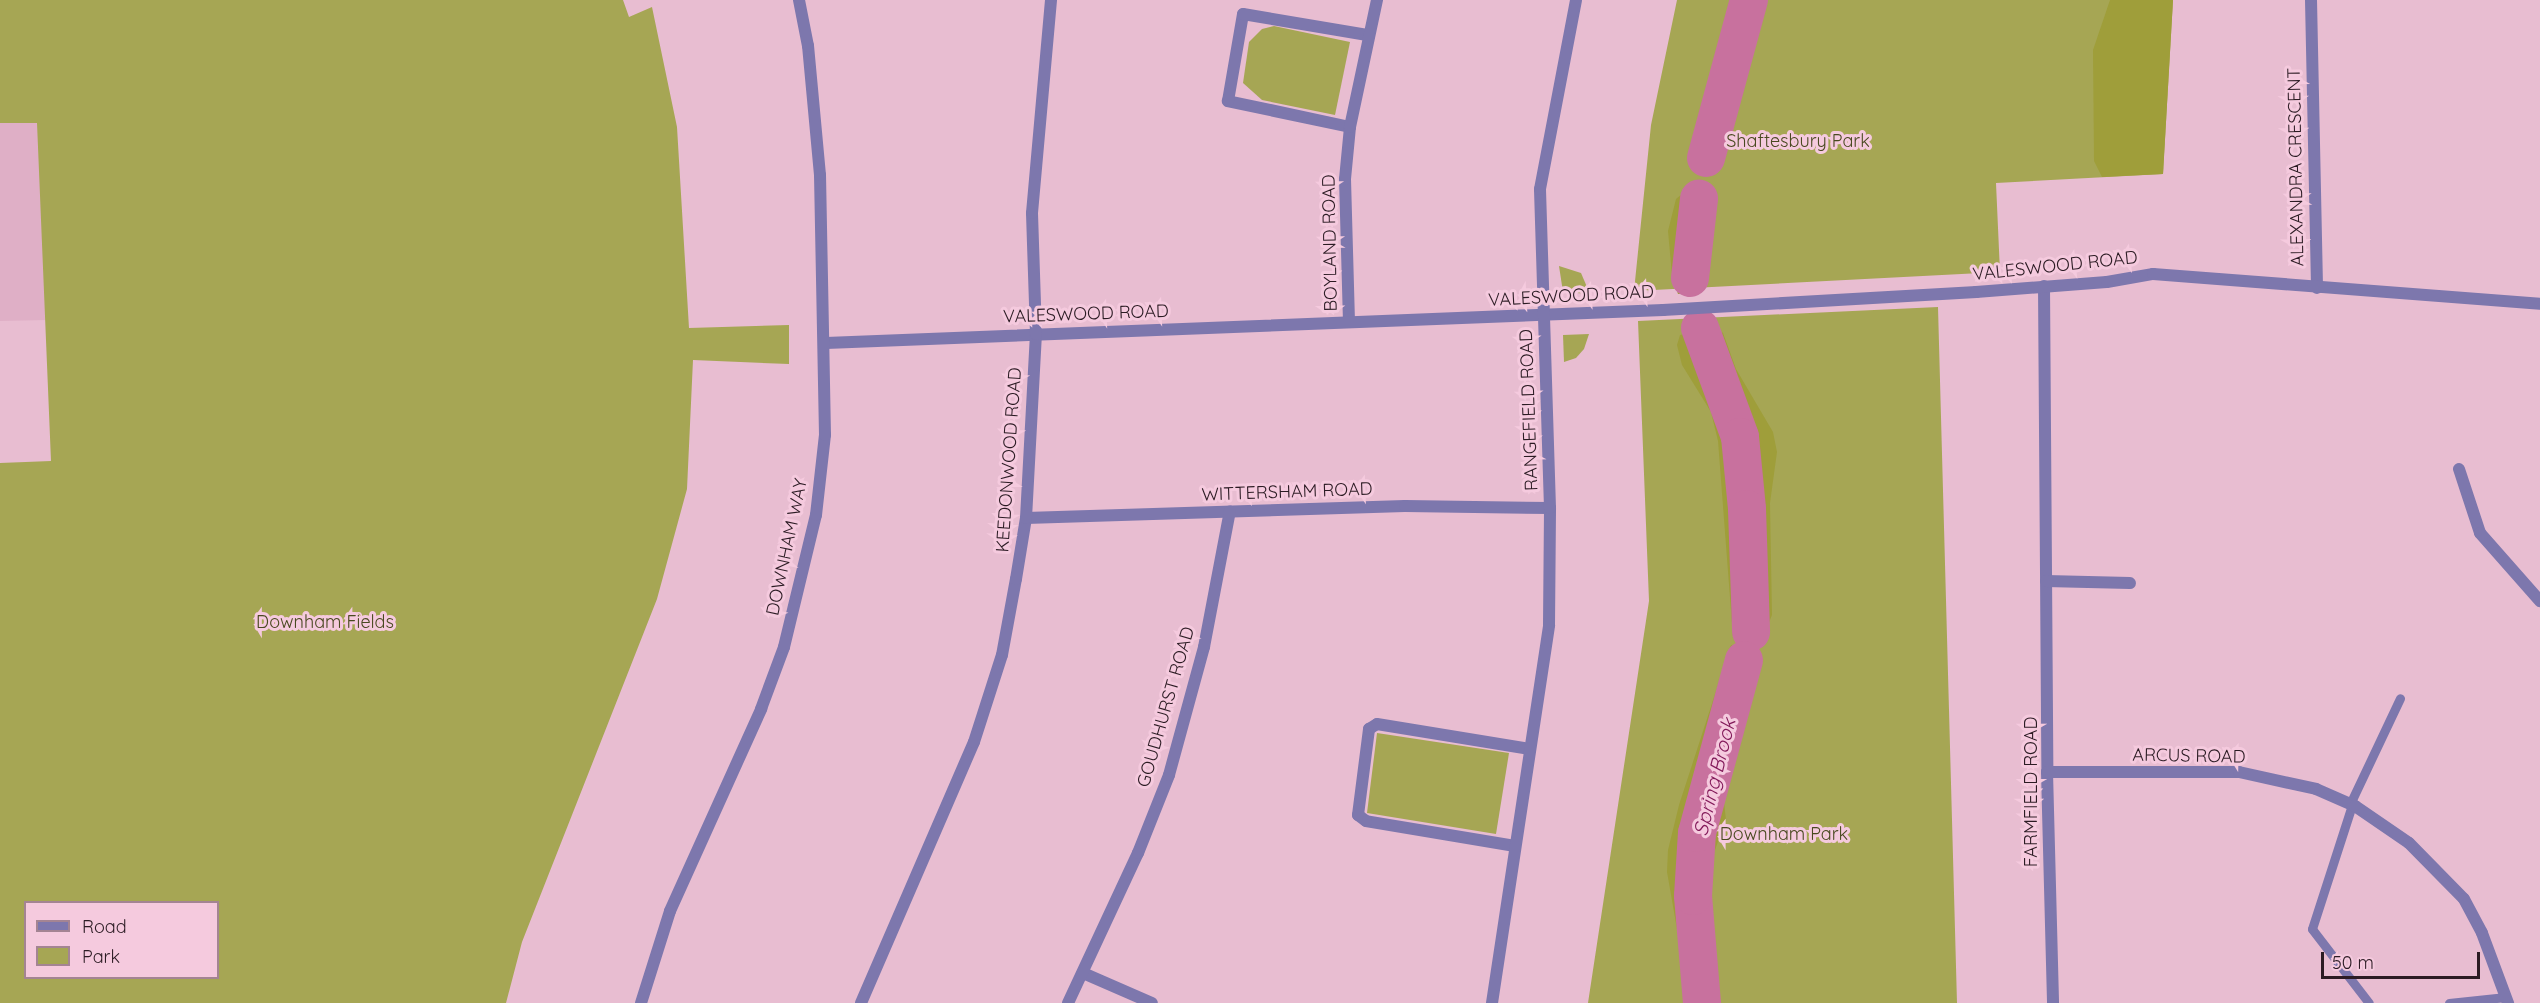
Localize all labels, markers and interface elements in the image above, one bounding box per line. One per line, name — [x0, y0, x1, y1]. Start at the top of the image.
street label: ALEXANDRA CRESCENT — [2283, 67, 2309, 267]
park label: Shaftesbury Park — [1726, 130, 1870, 152]
street label: BOYLAND ROAD — [1318, 174, 1342, 312]
street label: VALESWOOD ROAD — [1971, 247, 2139, 285]
street label: VALESWOOD ROAD — [1488, 281, 1654, 311]
street label: VALESWOOD ROAD — [1003, 300, 1169, 328]
street label: RANGEFIELD ROAD — [1515, 329, 1543, 491]
street label: KEEDONWOOD ROAD — [992, 367, 1026, 553]
street label: DOWNHAM WAY — [762, 477, 812, 617]
street label: WITTERSHAM ROAD — [1201, 478, 1373, 506]
park label: Downham Fields — [256, 611, 394, 633]
street label: GOUDHURST ROAD — [1133, 624, 1199, 790]
water label: Spring Brook — [1688, 716, 1740, 838]
street label: FARMFIELD ROAD — [2020, 717, 2042, 867]
street label: ARCUS ROAD — [2132, 744, 2246, 768]
park label: Downham Park — [1720, 823, 1848, 845]
legend — [24, 901, 219, 979]
text: Road — [82, 915, 127, 938]
scale bar — [2324, 940, 2483, 978]
text: Park — [82, 945, 120, 968]
text: 50 m — [2332, 951, 2374, 974]

